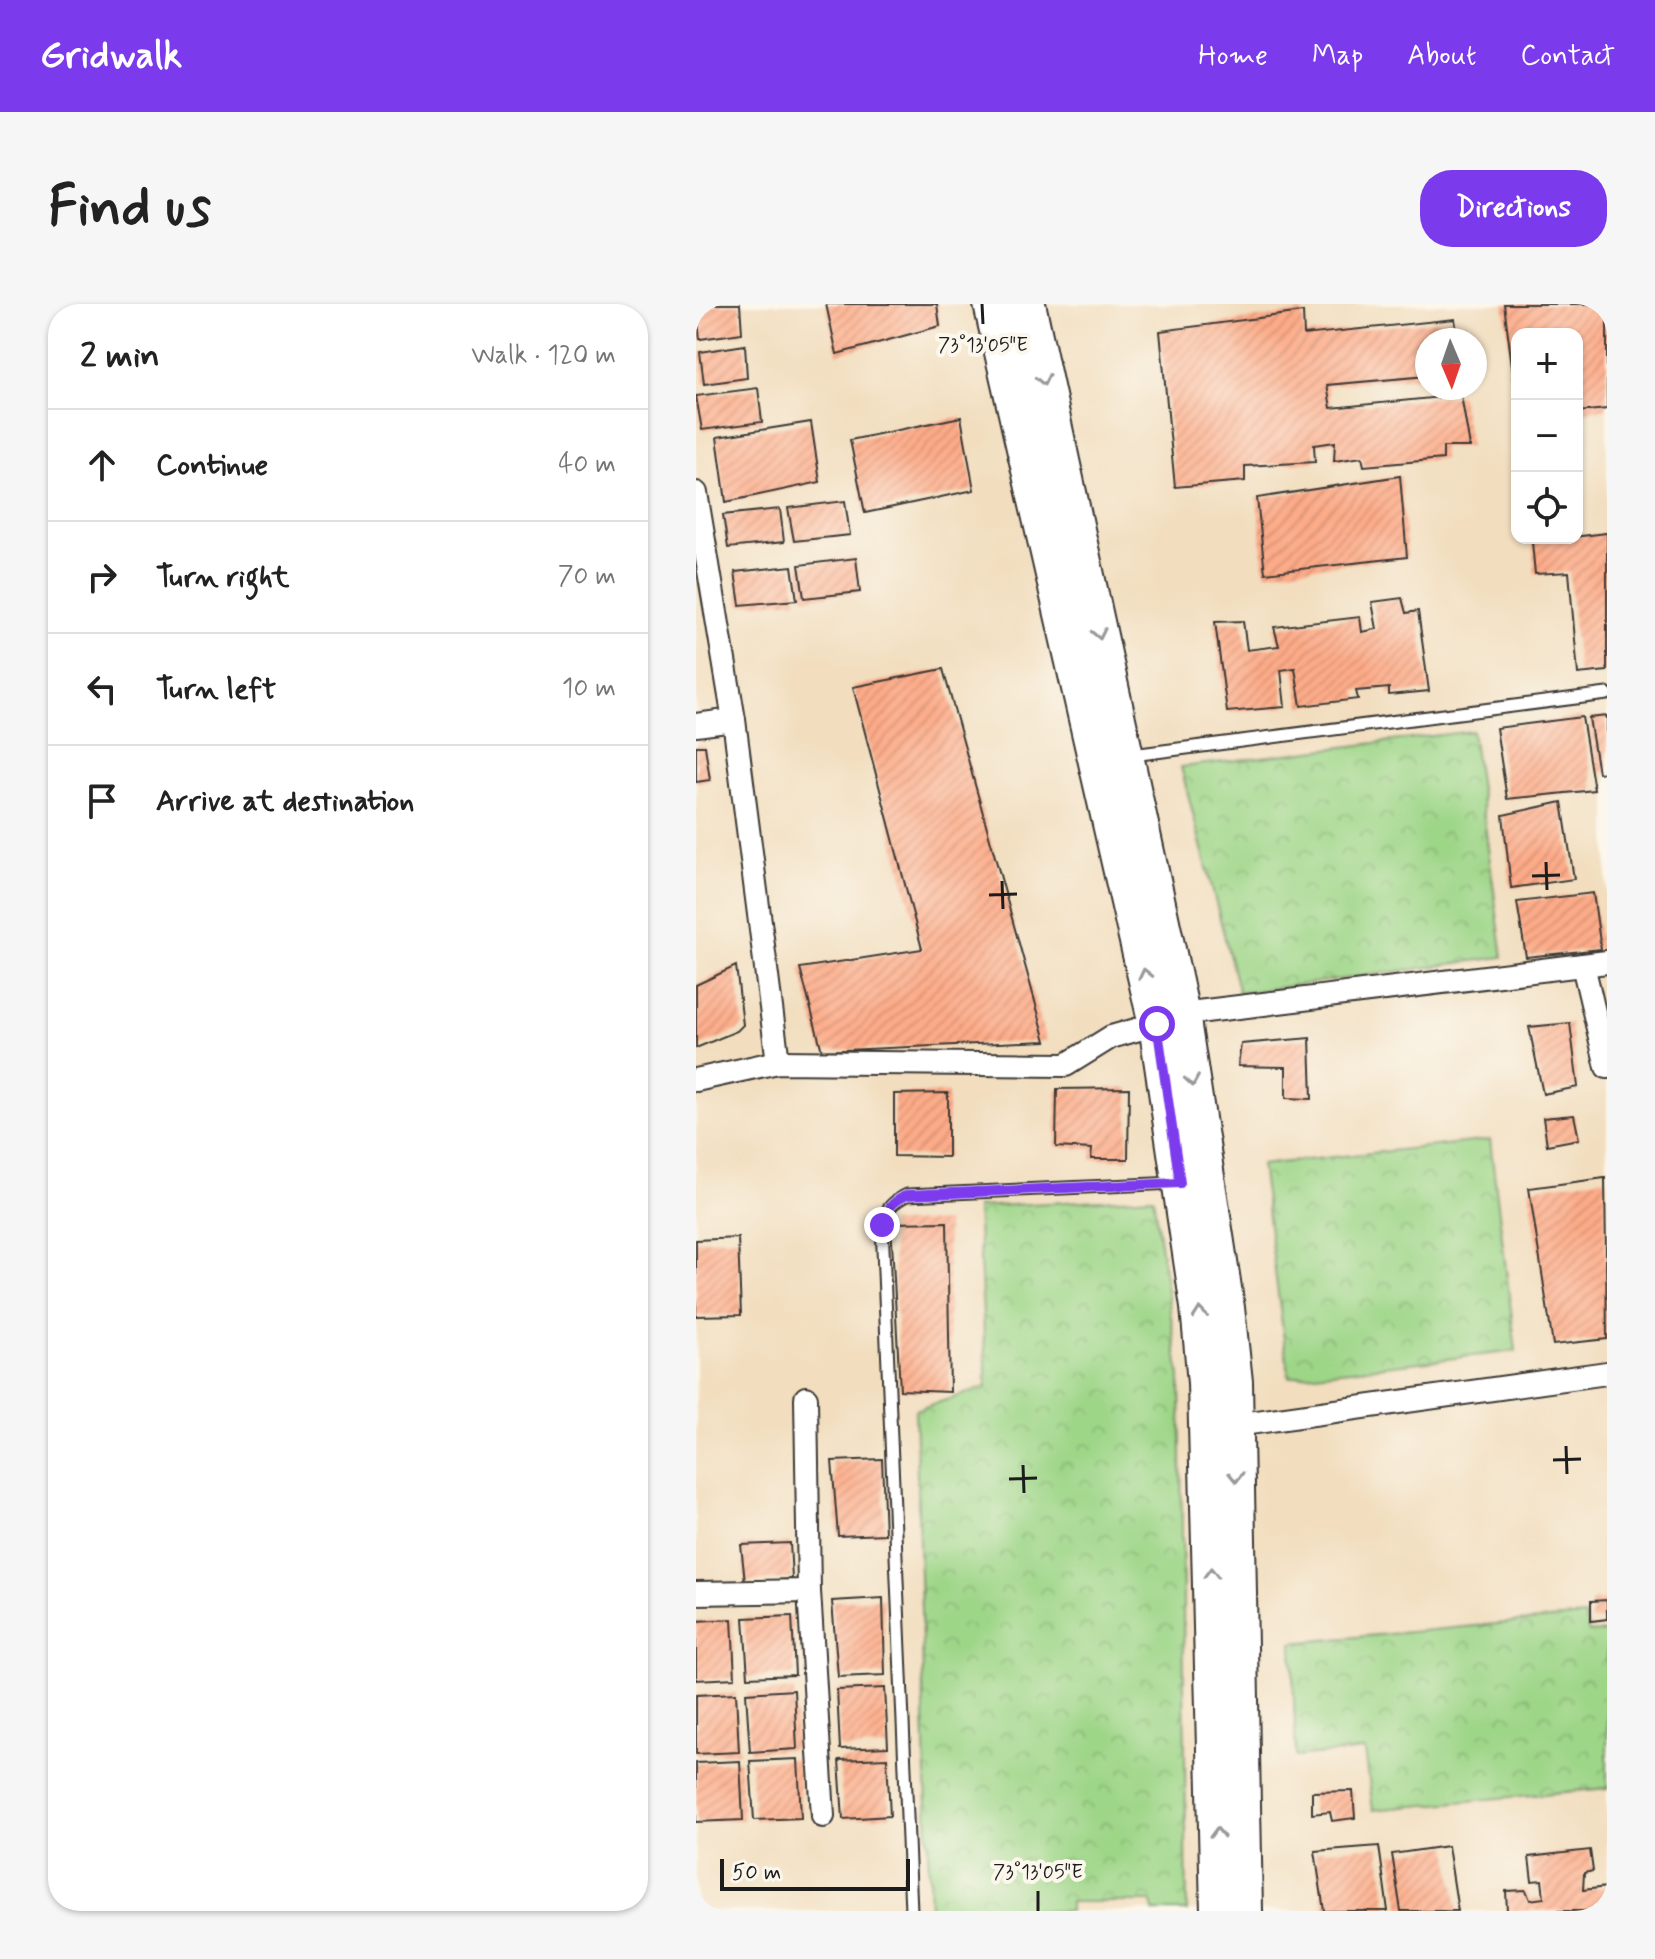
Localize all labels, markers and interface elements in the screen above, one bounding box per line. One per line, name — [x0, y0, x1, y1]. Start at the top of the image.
text: Gridwalk — [40, 32, 182, 81]
text: Home — [1198, 38, 1268, 75]
text: Map — [1312, 38, 1363, 75]
text: About — [1407, 38, 1476, 75]
text: Contact — [1520, 38, 1615, 75]
button: Directions — [1420, 170, 1607, 247]
text: Find us — [48, 172, 211, 245]
north arrow — [1415, 328, 1487, 400]
map controls — [1511, 328, 1583, 544]
button: + — [1511, 328, 1583, 400]
text: 73°13'05"E — [938, 332, 1028, 359]
text: 2 min — [80, 334, 160, 379]
text: Walk · 120 m — [471, 339, 616, 373]
one-way arrow — [1034, 373, 1051, 387]
button: − — [1511, 400, 1583, 472]
icon: ahead — [80, 443, 124, 487]
text: Continue — [156, 446, 268, 485]
text: 40 m — [558, 448, 616, 482]
button: locate — [1511, 472, 1583, 544]
icon: right — [80, 555, 124, 599]
text: Turn right — [156, 558, 289, 597]
text: 70 m — [558, 560, 616, 594]
one-way arrow — [1090, 627, 1107, 641]
icon: left — [80, 667, 124, 711]
text: Turn left — [156, 670, 276, 709]
text: 10 m — [562, 672, 616, 706]
icon: arrive — [80, 779, 124, 823]
text: Arrive at destination — [156, 782, 414, 821]
one-way arrow — [1137, 968, 1154, 981]
route start — [1139, 1006, 1175, 1042]
one-way arrow — [1182, 1074, 1199, 1087]
route end — [864, 1207, 900, 1243]
one-way arrow — [1191, 1307, 1208, 1320]
one-way arrow — [1228, 1471, 1245, 1484]
one-way arrow — [1202, 1566, 1220, 1579]
one-way arrow — [1208, 1826, 1226, 1839]
scale bar — [720, 1855, 910, 1891]
text: 50 m — [732, 1859, 781, 1887]
text: 73°13'05"E — [993, 1859, 1083, 1886]

